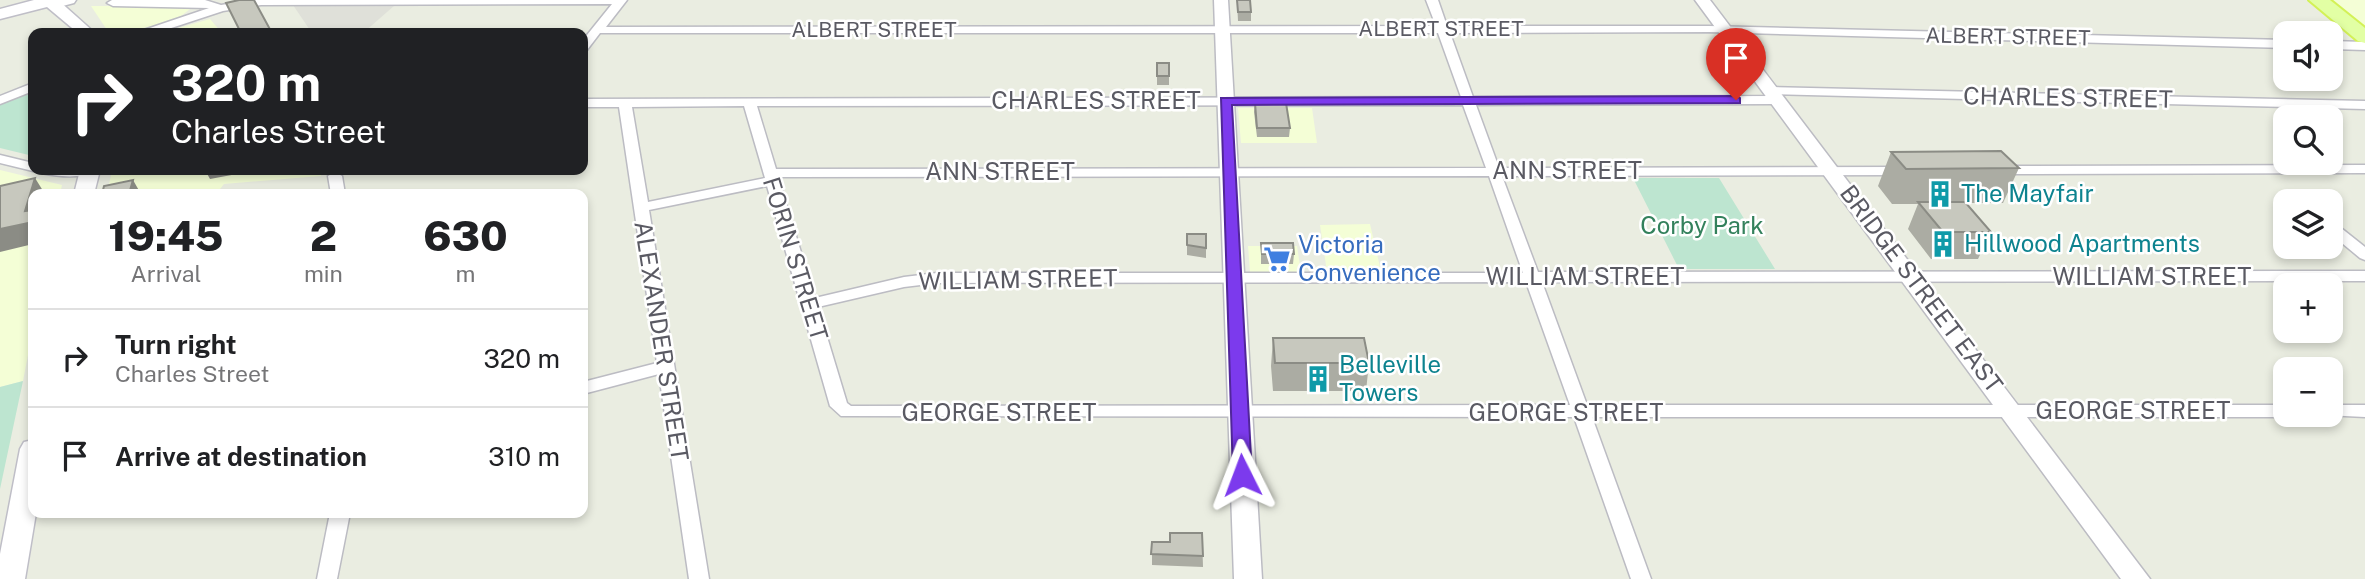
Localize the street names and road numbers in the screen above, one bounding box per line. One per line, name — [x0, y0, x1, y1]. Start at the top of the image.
street label: ALBERT STREET — [1358, 16, 1524, 41]
street label: ALBERT STREET — [791, 17, 957, 42]
street label: ALBERT STREET — [1925, 23, 2091, 50]
street label: CHARLES STREET — [1963, 81, 2173, 113]
street label: CHARLES STREET — [991, 86, 1201, 114]
street label: ANN STREET — [1492, 156, 1642, 184]
street label: ANN STREET — [925, 157, 1075, 185]
street label: FORIN STREET — [758, 174, 834, 344]
street label: BRIDGE STREET EAST — [1835, 179, 2009, 398]
street label: ALEXANDER STREET — [629, 219, 695, 463]
street label: WILLIAM STREET — [1485, 262, 1685, 290]
street label: WILLIAM STREET — [2052, 262, 2252, 290]
street label: WILLIAM STREET — [918, 263, 1118, 295]
street label: GEORGE STREET — [2035, 396, 2231, 424]
street label: GEORGE STREET — [901, 398, 1097, 426]
street label: GEORGE STREET — [1468, 398, 1664, 426]

